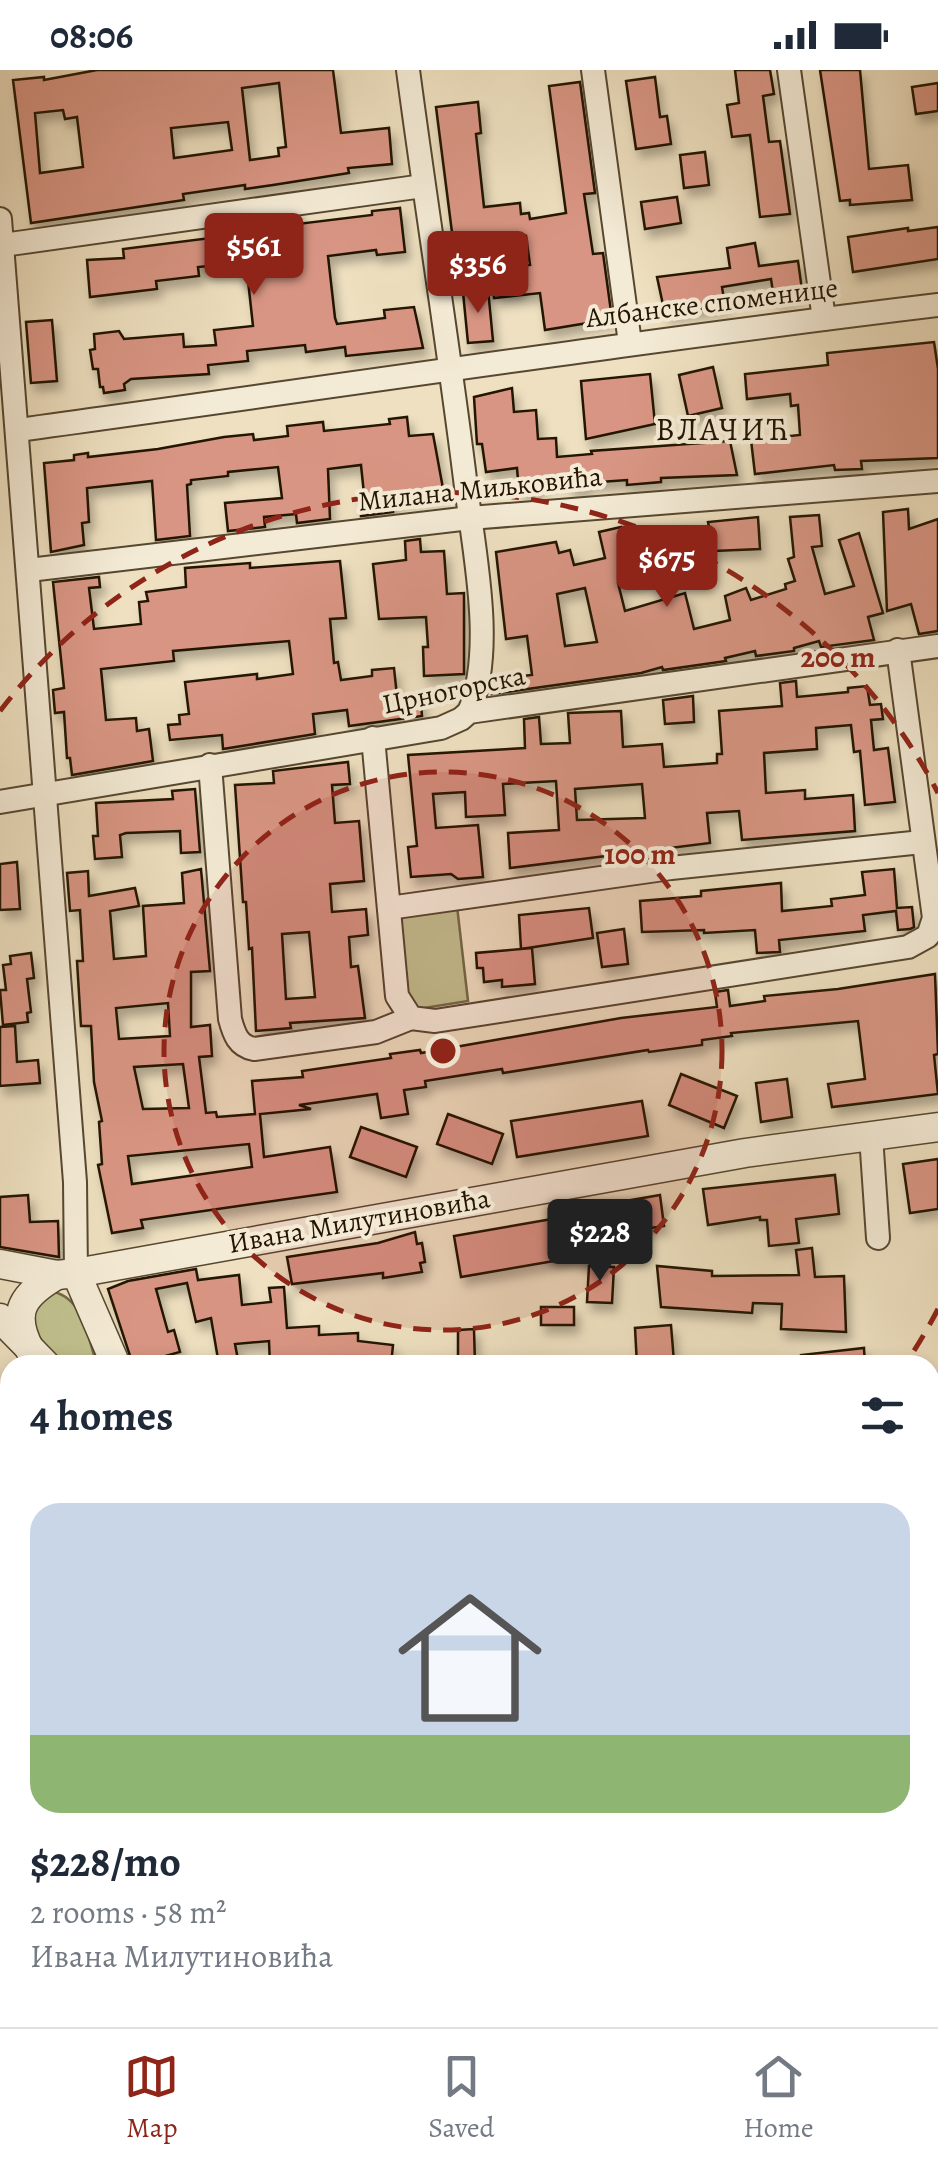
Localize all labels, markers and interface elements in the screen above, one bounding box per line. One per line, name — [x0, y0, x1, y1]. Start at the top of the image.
text: 08:06 — [50, 9, 133, 61]
pin: $561 — [195, 213, 313, 298]
text: $561 — [227, 223, 281, 267]
pin: $356 — [419, 231, 537, 316]
text: $356 — [449, 241, 507, 285]
street label: Албанске споменице — [583, 269, 840, 337]
district label: ВЛАЧИЋ — [655, 407, 791, 451]
street label: Милана Миљковића — [356, 457, 604, 521]
pin: $675 — [608, 525, 726, 610]
text: $675 — [638, 535, 696, 579]
text: 200 m — [800, 637, 876, 677]
street label: Црногорска — [379, 656, 529, 724]
text: 100 m — [604, 834, 676, 874]
centre of rings — [425, 1033, 461, 1069]
street label: Ивана Милутиновића — [225, 1179, 493, 1263]
pin: $228 — [541, 1199, 659, 1284]
text: $228 — [569, 1209, 631, 1253]
text: 4 homes — [30, 1387, 173, 1444]
icon: filters — [855, 1388, 910, 1443]
icon: home — [380, 1568, 560, 1748]
text: $228/mo — [30, 1833, 181, 1890]
text: 2 rooms · 58 m² — [30, 1890, 227, 1934]
text: Ивана Милутиновића — [30, 1934, 333, 1978]
tab: Map — [124, 2049, 179, 2147]
tab: Saved — [428, 2049, 495, 2147]
tab: Home — [743, 2049, 814, 2147]

